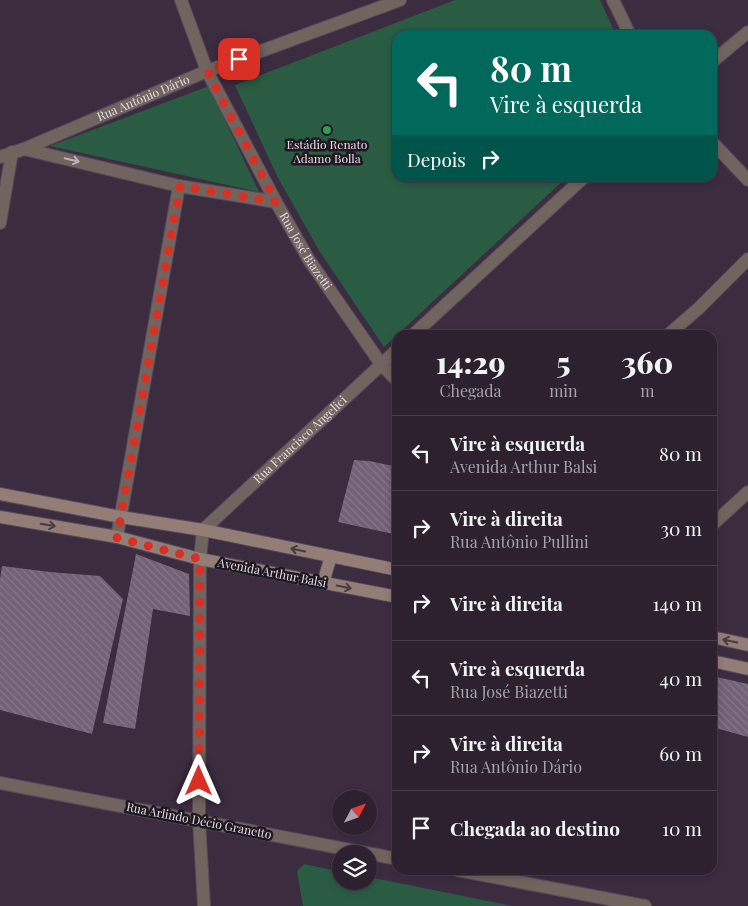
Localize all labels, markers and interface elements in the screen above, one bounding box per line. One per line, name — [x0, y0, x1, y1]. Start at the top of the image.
pin — [218, 38, 260, 80]
text: 80 m — [490, 44, 572, 91]
icon: arrive — [225, 45, 253, 73]
icon: left — [407, 50, 472, 115]
street label: Rua Antônio Dário — [94, 70, 192, 124]
text: Vire à esquerda — [490, 89, 642, 119]
marker: Estádio Renato Adamo Bolla — [321, 124, 333, 136]
place label: Estádio Renato Adamo Bolla — [287, 136, 368, 166]
icon: right — [476, 145, 504, 173]
text: Depois — [407, 146, 466, 172]
one-way arrow — [63, 156, 79, 165]
street label: Rua José Biazetti — [276, 209, 337, 293]
text: 14:29 — [436, 342, 506, 382]
text: 5 — [556, 342, 571, 382]
text: 360 — [621, 342, 673, 382]
text: Chegada — [440, 380, 502, 401]
text: min — [549, 380, 578, 401]
text: m — [640, 380, 654, 401]
street label: Rua Francisco Angelici — [249, 391, 350, 486]
text: Vire à esquerda — [450, 430, 585, 456]
icon: left — [407, 439, 435, 467]
text: 80 m — [659, 440, 702, 466]
text: Avenida Arthur Balsi — [450, 456, 597, 477]
text: Vire à direita — [450, 505, 563, 531]
icon: right — [407, 514, 435, 542]
text: 30 m — [660, 515, 702, 541]
one-way arrow — [40, 521, 56, 531]
text: Rua Antônio Pullini — [450, 531, 589, 552]
one-way arrow — [291, 545, 307, 554]
street label: Avenida Arthur Balsi — [215, 553, 328, 591]
one-way arrow — [336, 583, 352, 592]
icon: right — [407, 589, 435, 617]
text: Vire à direita — [450, 590, 563, 616]
text: 140 m — [653, 590, 702, 616]
one-way arrow — [723, 636, 739, 645]
text: Vire à esquerda — [450, 655, 585, 681]
icon: left — [407, 664, 435, 692]
text: 40 m — [660, 665, 702, 691]
text: Rua José Biazetti — [450, 681, 568, 702]
text: Vire à direita — [450, 730, 563, 756]
icon: right — [407, 739, 435, 767]
text: 60 m — [659, 740, 702, 766]
position arrow — [172, 754, 224, 806]
text: Rua Antônio Dário — [450, 756, 582, 777]
north arrow — [332, 790, 378, 835]
map controls — [332, 790, 377, 890]
street label: Rua Arlindo Décio Granetto — [125, 798, 274, 842]
icon: arrive — [407, 814, 435, 842]
text: Chegada ao destino — [450, 815, 620, 841]
text: 10 m — [662, 815, 702, 841]
button: layers — [332, 845, 377, 890]

